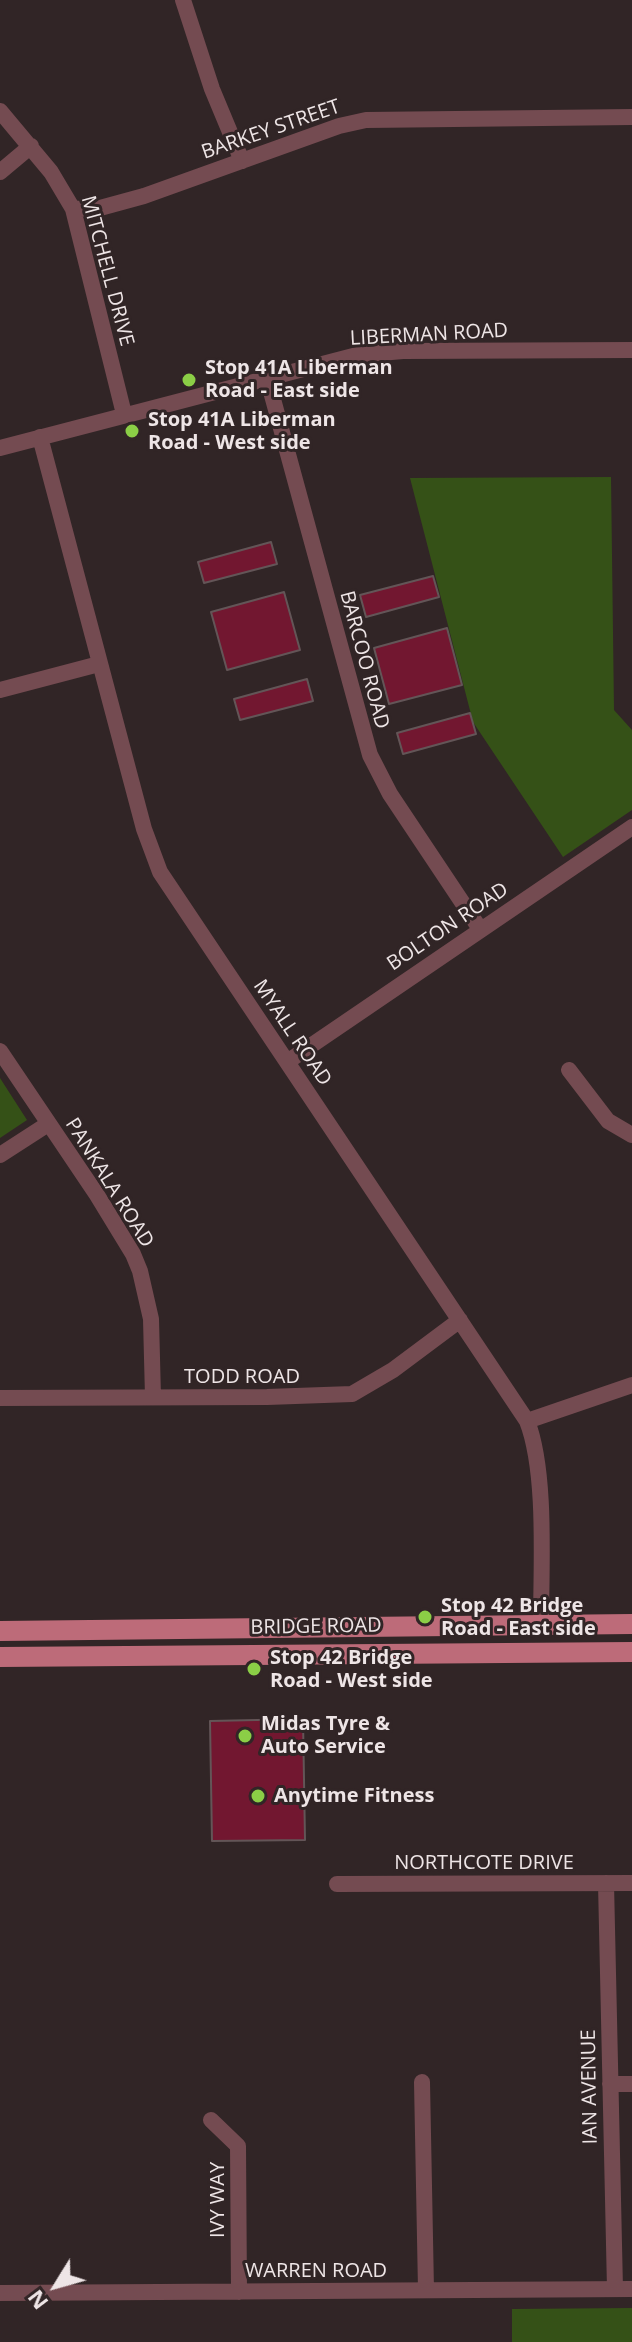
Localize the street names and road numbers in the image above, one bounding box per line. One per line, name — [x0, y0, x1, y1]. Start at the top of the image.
street label: BARKEY STREET — [198, 95, 344, 165]
street label: MITCHELL DRIVE — [75, 193, 139, 349]
street label: LIBERMAN ROAD — [349, 319, 509, 351]
street label: BARCOO ROAD — [334, 588, 394, 732]
street label: BOLTON ROAD — [383, 878, 513, 976]
street label: MYALL ROAD — [248, 975, 336, 1091]
street label: PANKALA ROAD — [60, 1114, 158, 1252]
street label: TODD ROAD — [184, 1365, 300, 1389]
street label: BRIDGE ROAD — [250, 1614, 382, 1640]
street label: NORTHCOTE DRIVE — [394, 1851, 574, 1875]
street label: IAN AVENUE — [577, 2029, 603, 2145]
street label: IVY WAY — [206, 2162, 230, 2238]
street label: WARREN ROAD — [245, 2259, 387, 2283]

